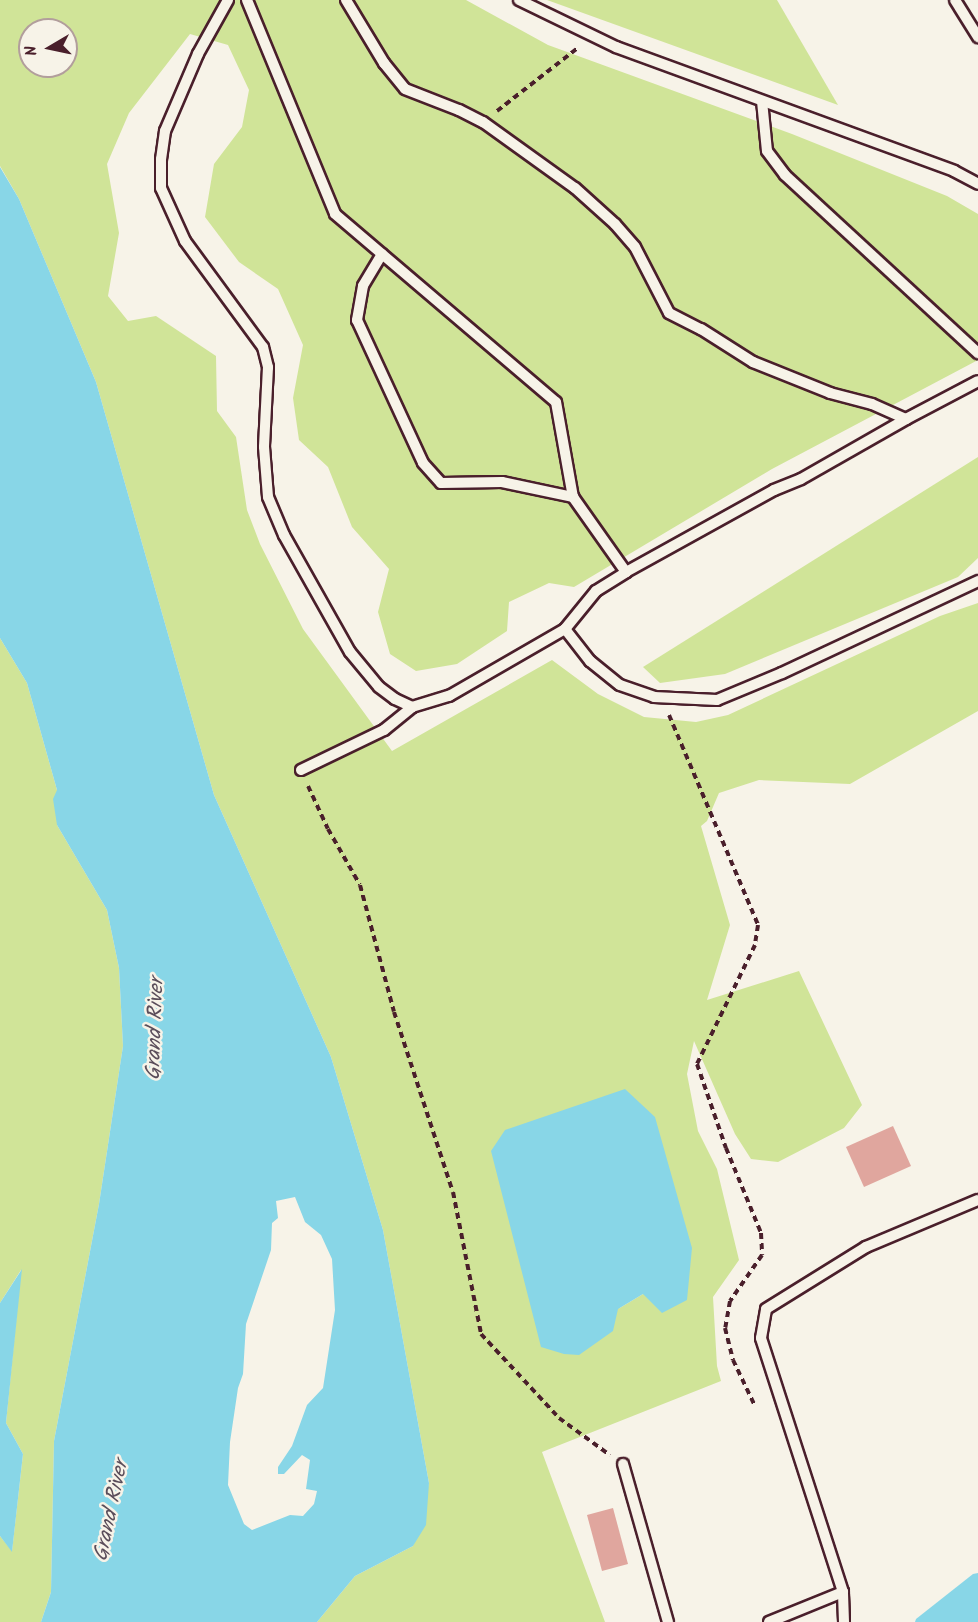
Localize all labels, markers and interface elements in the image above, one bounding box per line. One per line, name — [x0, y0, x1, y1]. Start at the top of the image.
north arrow — [18, 18, 78, 78]
text: N — [19, 44, 45, 58]
water label: Grand River — [142, 977, 170, 1081]
water label: Grand River — [89, 1458, 135, 1564]

